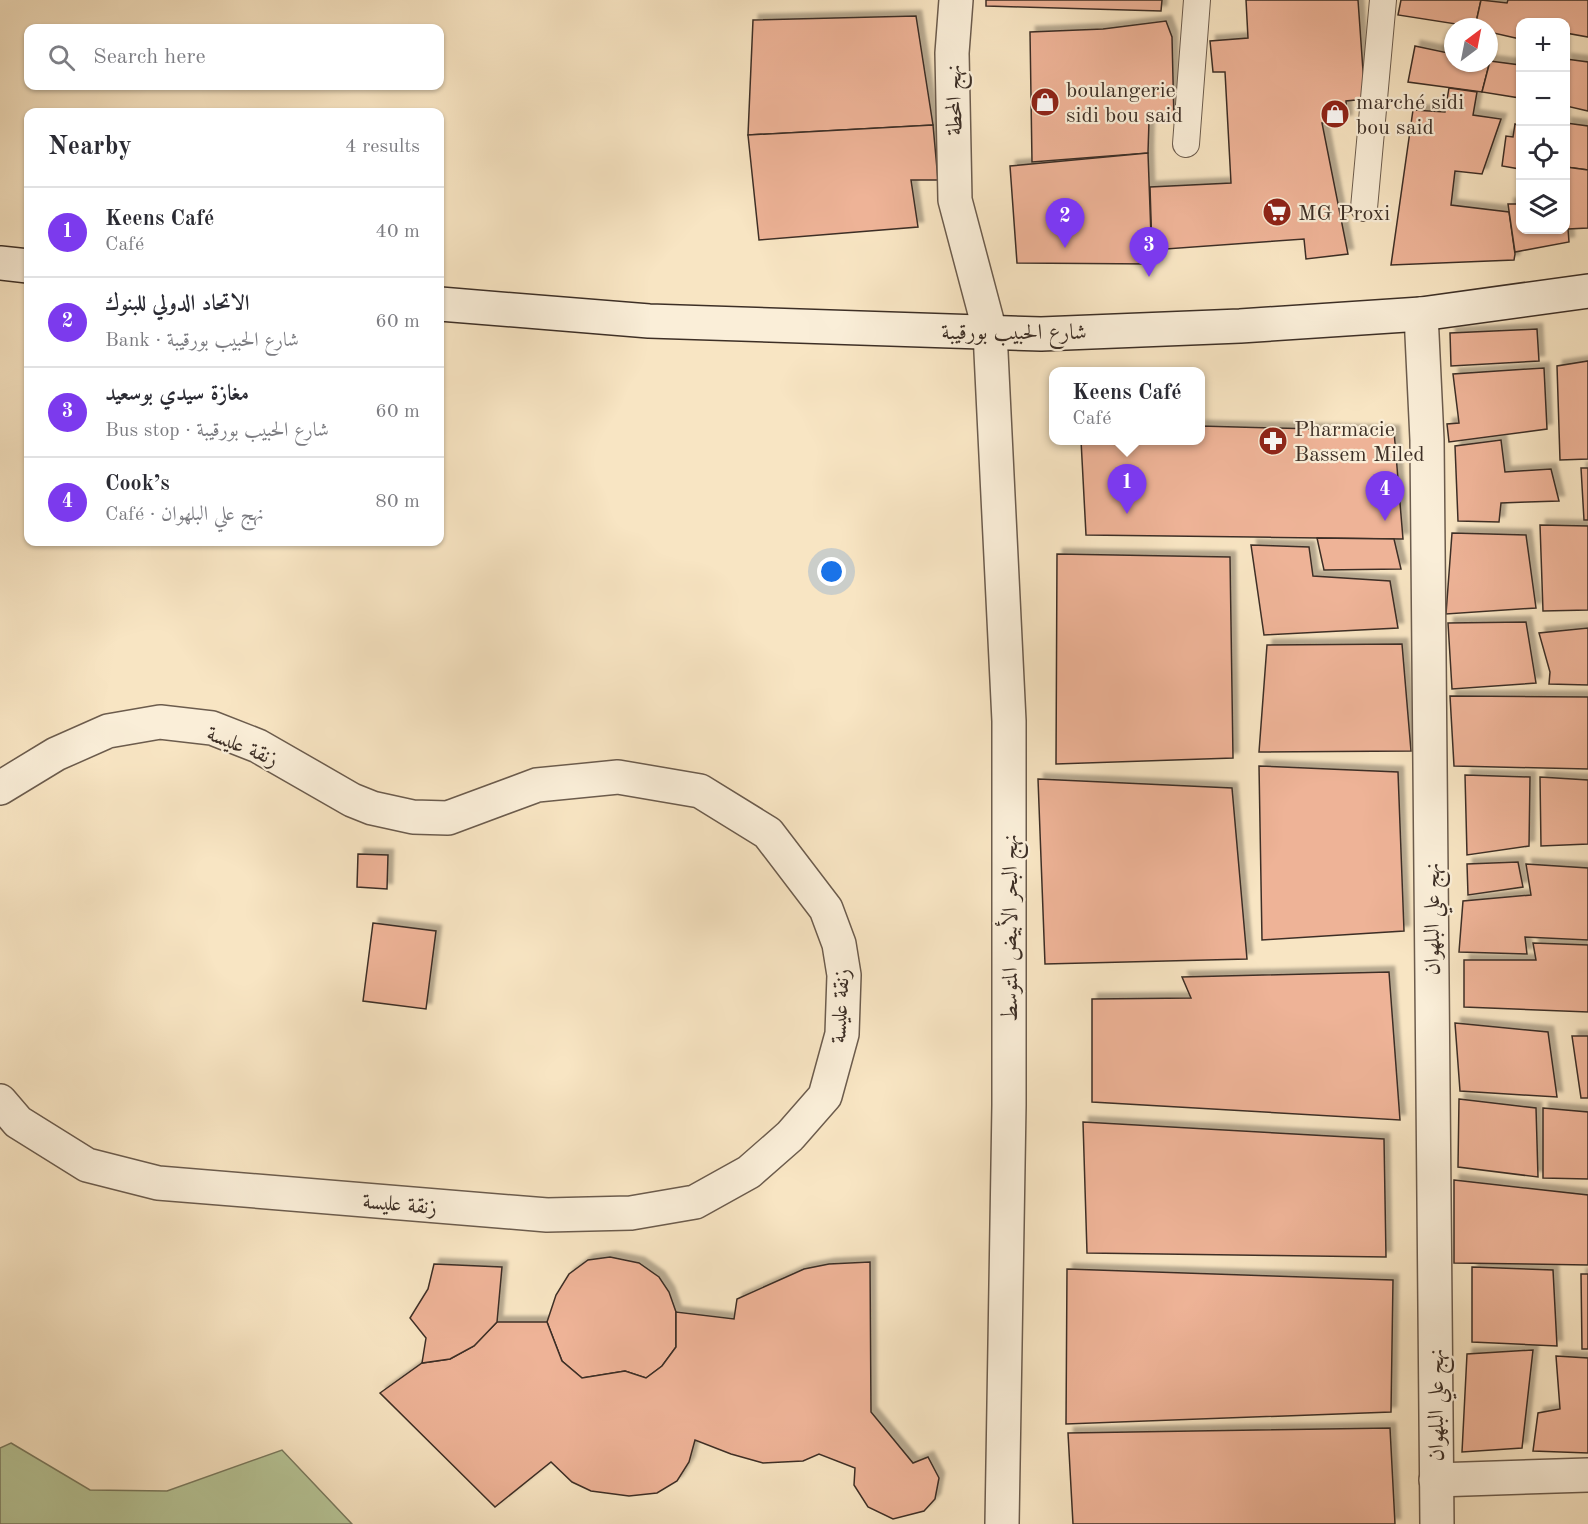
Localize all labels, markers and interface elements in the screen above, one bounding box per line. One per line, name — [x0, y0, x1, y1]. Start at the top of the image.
north arrow — [1444, 18, 1498, 72]
map controls — [1516, 18, 1570, 234]
button: + — [1516, 18, 1570, 72]
search box — [24, 24, 444, 90]
icon: search — [45, 41, 78, 74]
text: Search here — [93, 46, 206, 68]
street label: نهج المحطة — [943, 64, 974, 136]
button: − — [1516, 72, 1570, 126]
place label: boulangerie sidi bou said — [1066, 80, 1183, 127]
shop icon: boulangerie sidi bou said — [1029, 86, 1061, 118]
place label: marché sidi bou said — [1356, 92, 1464, 139]
shop icon: marché sidi bou said — [1319, 98, 1351, 130]
button: locate — [1516, 126, 1570, 180]
text: Nearby — [48, 134, 132, 160]
text: 4 results — [345, 137, 420, 157]
button: layers — [1516, 180, 1570, 234]
supermarket icon: MG Proxi — [1261, 196, 1293, 228]
pin: 2 — [1046, 198, 1084, 248]
place label: MG Proxi — [1298, 203, 1390, 225]
text: Keens Café — [105, 208, 214, 230]
text: 1 — [62, 222, 73, 242]
text: 40 m — [375, 222, 420, 242]
pin: 3 — [1130, 228, 1168, 277]
text: Café — [105, 235, 144, 255]
text: الاتحاد الدولي للبنوك — [105, 293, 250, 315]
text: 2 — [62, 312, 73, 332]
text: 60 m — [375, 312, 420, 332]
street label: شارع الحبيب بورقيبة — [941, 322, 1087, 350]
text: Bank · شارع الحبيب بورقيبة — [105, 331, 299, 351]
popup — [1049, 367, 1205, 445]
text: Keens Café — [1072, 382, 1182, 404]
text: مغازة سيدي بوسعيد — [105, 383, 249, 405]
text: 3 — [62, 402, 73, 422]
text: 60 m — [375, 402, 420, 422]
text: Café — [1072, 409, 1111, 429]
place label: Pharmacie Bassem Miled — [1294, 419, 1425, 466]
text: Bus stop · شارع الحبيب بورقيبة — [105, 421, 329, 441]
pharmacy icon: Pharmacie Bassem Miled — [1257, 425, 1289, 457]
pin: 1 — [1108, 464, 1146, 514]
pin: 4 — [1366, 472, 1404, 521]
text: Cook’s — [105, 473, 170, 495]
text: 4 — [62, 492, 73, 512]
text: 80 m — [375, 492, 420, 512]
text: Café · نهج علي البلهوان — [105, 505, 264, 525]
your location — [817, 557, 846, 586]
street label: زنقة عليسة — [203, 723, 281, 772]
street label: نهج البحر الأبيض المتوسط — [994, 834, 1029, 1022]
street label: نهج علي البلهوان — [1422, 862, 1453, 976]
street label: زنقة عليسة — [828, 968, 855, 1044]
street label: زنقة عليسة — [361, 1191, 438, 1220]
street label: نهج علي البلهوان — [1426, 1348, 1457, 1462]

